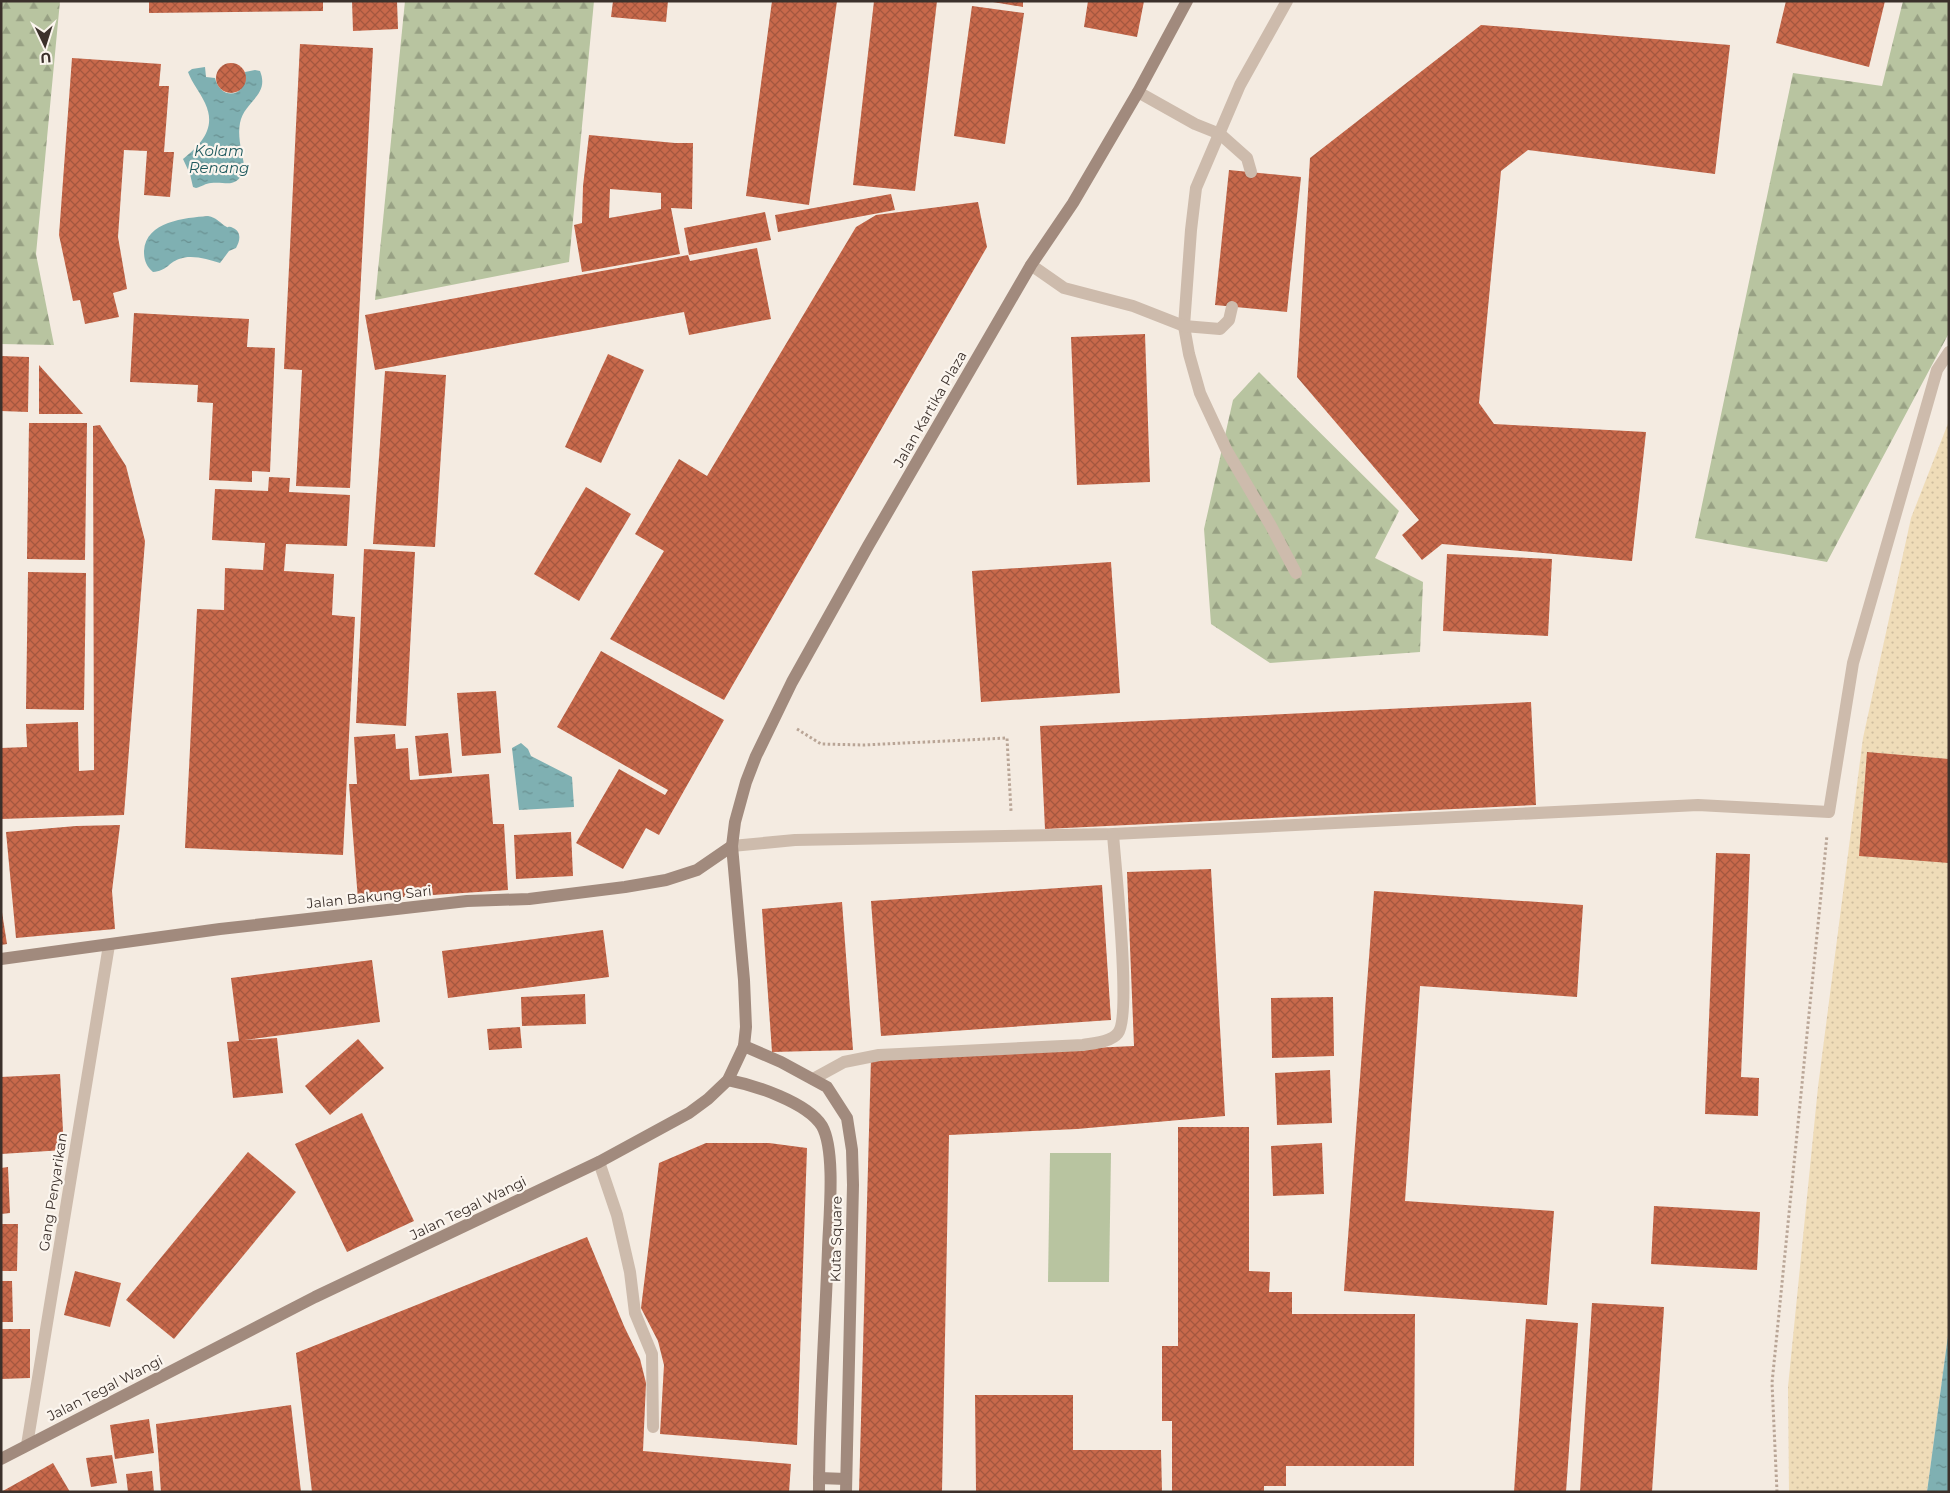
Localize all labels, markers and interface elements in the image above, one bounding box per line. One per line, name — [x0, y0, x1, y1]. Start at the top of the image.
north arrow — [20, 20, 70, 70]
text: U — [40, 49, 52, 67]
water label: Kolam Renang — [189, 141, 249, 177]
street label: Jalan Kartika Plaza — [889, 348, 971, 471]
street label: Jalan Bakung Sari — [305, 881, 432, 913]
street label: Gang Penyarikan — [35, 1131, 71, 1253]
street label: Jalan Tegal Wangi — [406, 1172, 529, 1244]
street label: Kuta Square — [826, 1196, 846, 1282]
street label: Jalan Tegal Wangi — [43, 1351, 166, 1425]

